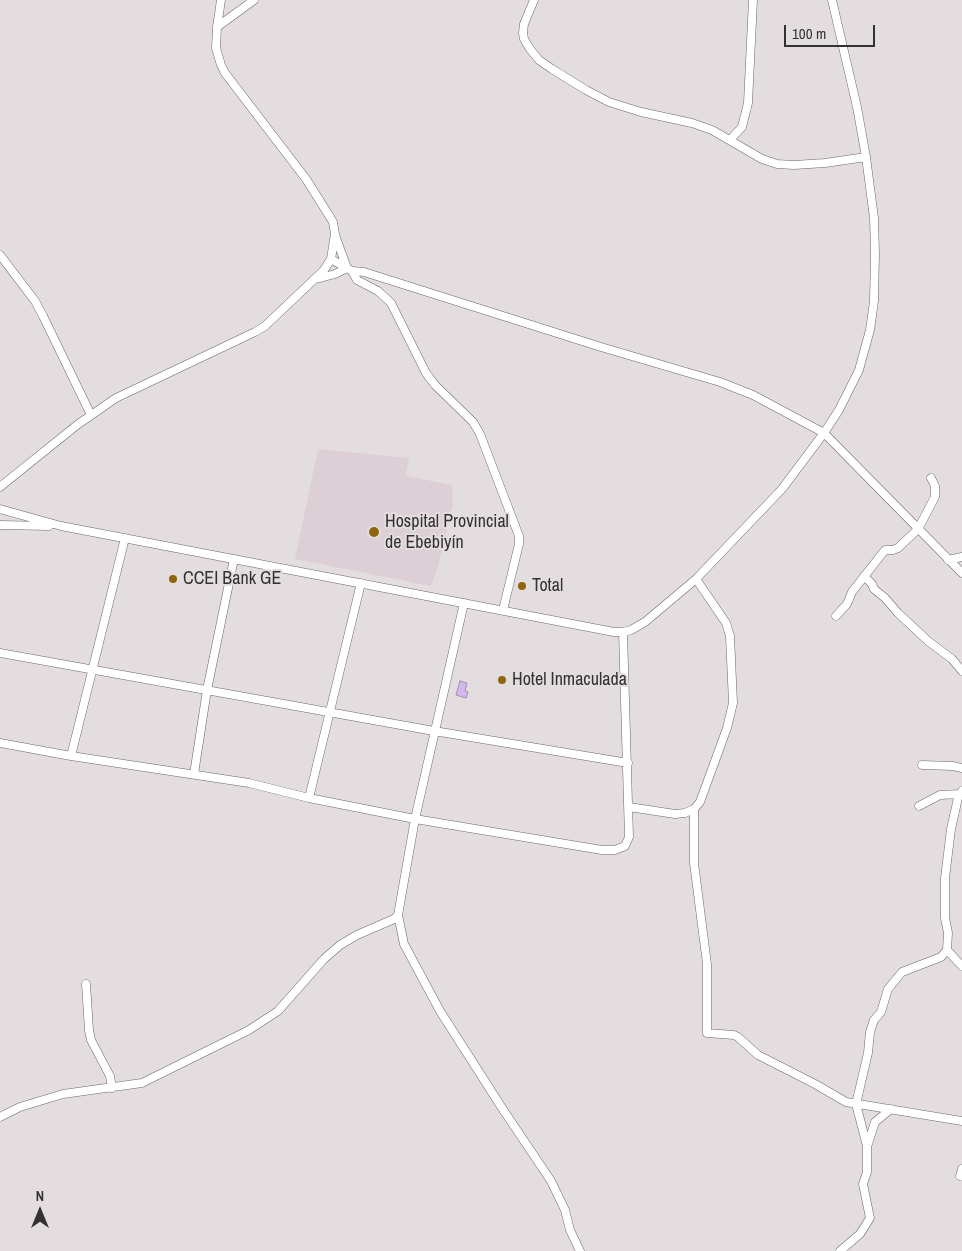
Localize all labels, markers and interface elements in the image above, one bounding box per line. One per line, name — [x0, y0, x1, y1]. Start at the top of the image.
scale bar — [787, 15, 878, 47]
text: 100 m — [792, 23, 826, 44]
place label: Hospital Provincial de Ebebiyín — [385, 511, 509, 554]
marker: Hospital Provincial de Ebebiyín — [367, 525, 381, 539]
place label: CCEI Bank GE — [183, 568, 281, 590]
marker: CCEI Bank GE — [167, 573, 179, 585]
place label: Total — [532, 575, 563, 597]
marker: Total — [516, 580, 528, 592]
place label: Hotel Inmaculada — [512, 669, 627, 691]
marker: Hotel Inmaculada — [496, 674, 508, 686]
north arrow — [15, 1186, 65, 1236]
text: N — [36, 1187, 44, 1205]

